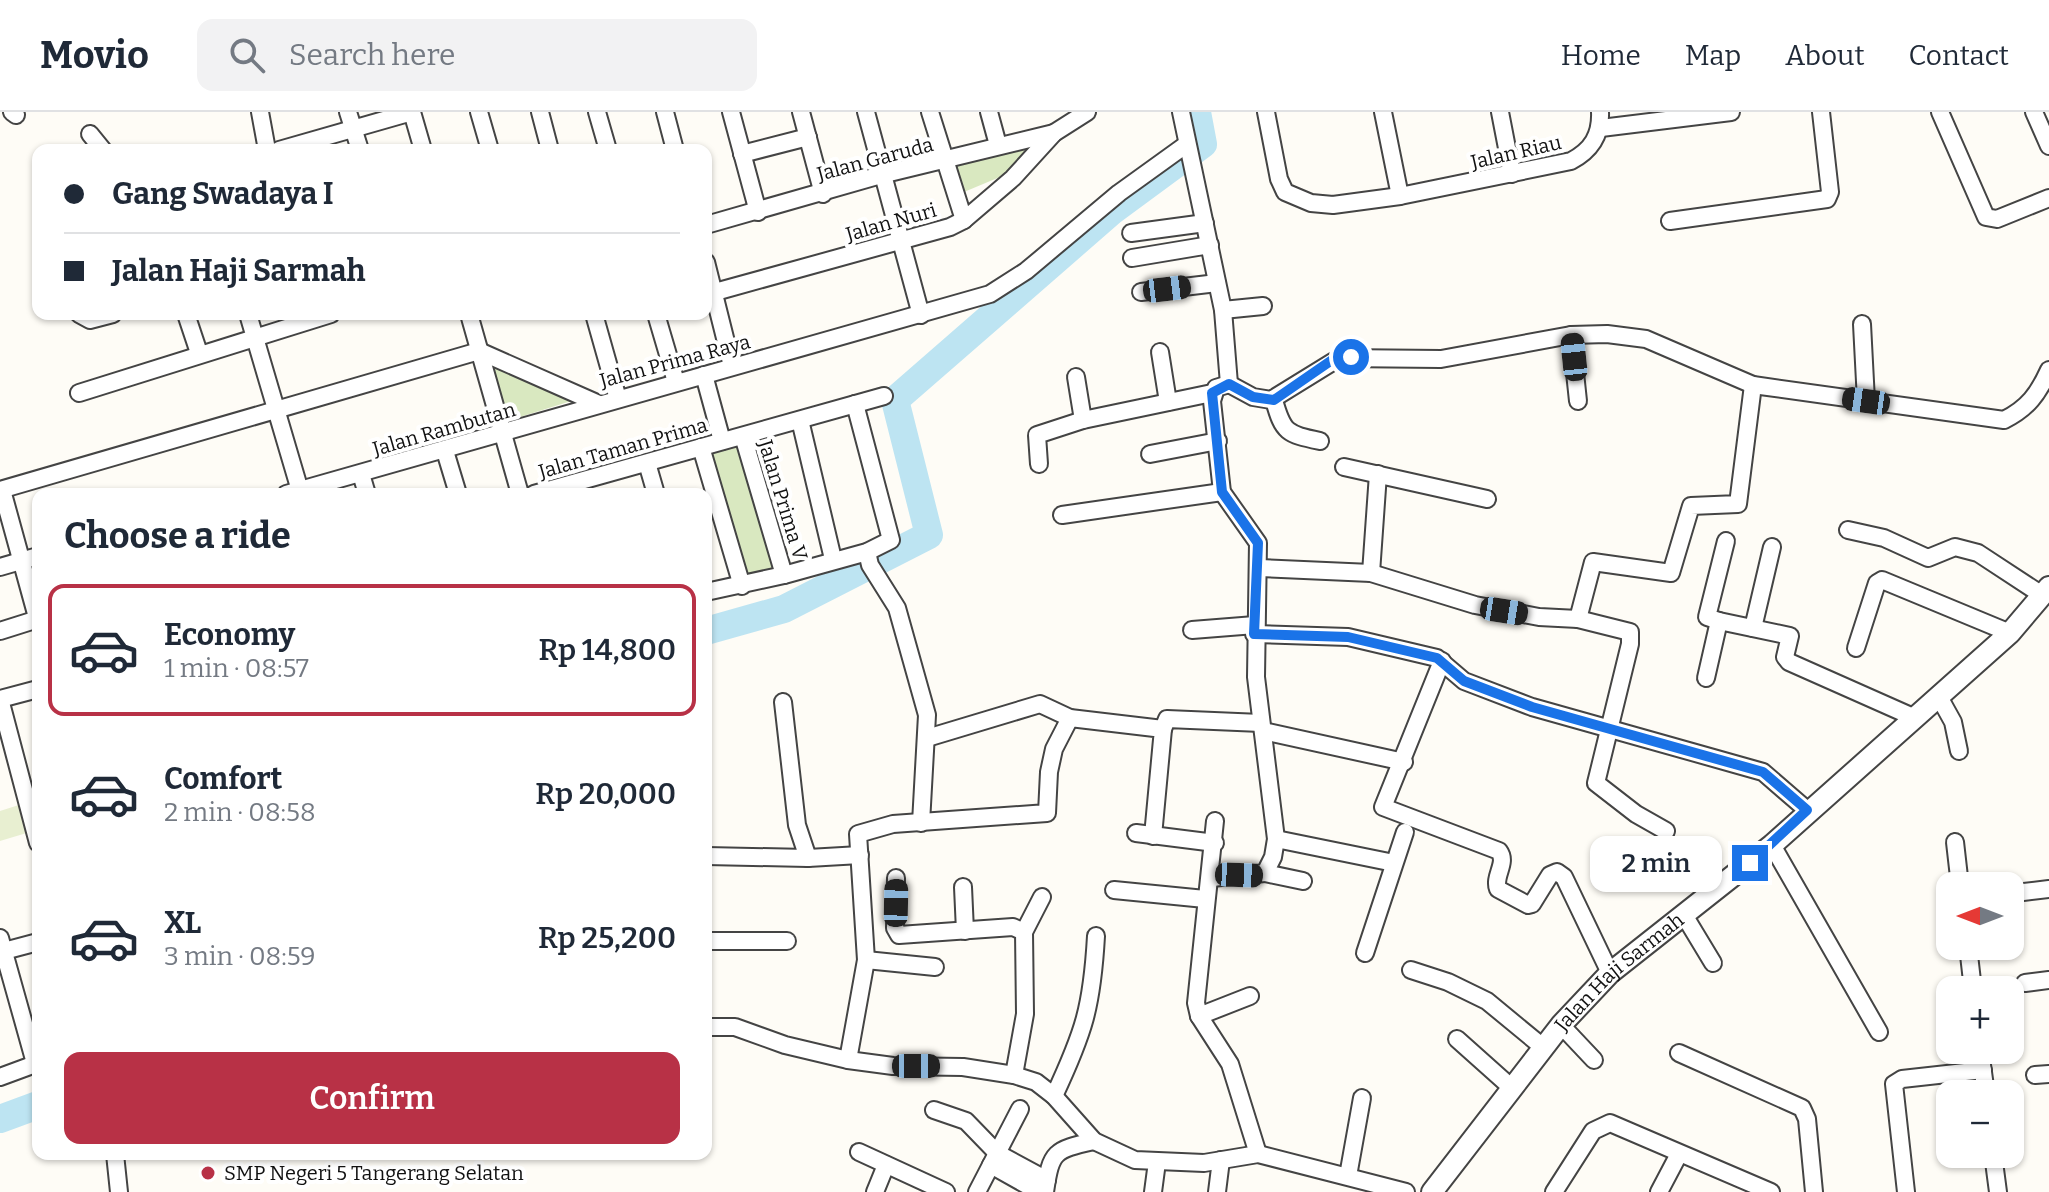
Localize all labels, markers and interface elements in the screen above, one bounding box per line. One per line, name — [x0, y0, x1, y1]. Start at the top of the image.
search box — [197, 19, 757, 91]
text: Movio — [40, 32, 149, 78]
icon: search — [225, 33, 269, 77]
text: Search here — [289, 37, 455, 73]
text: Home — [1561, 39, 1641, 72]
text: Map — [1685, 39, 1741, 72]
text: About — [1785, 39, 1865, 72]
text: Contact — [1909, 39, 2009, 72]
street label: Jalan Riau — [1467, 130, 1564, 174]
street label: Jalan Garuda — [813, 132, 936, 186]
text: Gang Swadaya I — [112, 176, 334, 212]
street label: Jalan Nuri — [842, 198, 939, 247]
text: Jalan Haji Sarmah — [112, 253, 366, 289]
car — [1142, 274, 1192, 304]
street label: Jalan Prima Raya — [596, 329, 753, 393]
car — [1560, 332, 1588, 382]
route start — [1333, 339, 1369, 375]
car — [1841, 386, 1891, 416]
street label: Jalan Rambutan — [369, 397, 519, 461]
street label: Jalan Taman Prima — [535, 412, 710, 484]
street label: Jalan Prima V — [753, 436, 813, 563]
text: Choose a ride — [64, 514, 291, 558]
car — [1478, 595, 1530, 627]
icon: car — [68, 614, 140, 686]
text: Economy — [164, 617, 295, 653]
text: Rp 14,800 — [538, 632, 676, 668]
text: 1 min · 08:57 — [164, 653, 309, 684]
icon: car — [68, 758, 140, 830]
text: Comfort — [164, 761, 282, 797]
text: Rp 20,000 — [535, 776, 676, 812]
text: 2 min · 08:58 — [164, 797, 316, 828]
callout: 2 min — [1590, 835, 1722, 891]
route end — [1732, 845, 1768, 881]
text: 2 min — [1622, 848, 1690, 879]
car — [1215, 862, 1263, 888]
north arrow — [1936, 872, 2024, 960]
map controls — [1936, 872, 2024, 1168]
car — [884, 879, 908, 927]
icon: car — [68, 902, 140, 974]
text: XL — [164, 905, 201, 941]
street label: Jalan Haji Sarmah — [1549, 907, 1689, 1036]
text: Rp 25,200 — [538, 920, 676, 956]
text: 3 min · 08:59 — [164, 941, 316, 972]
button: + — [1936, 976, 2024, 1064]
button: Confirm — [64, 1052, 680, 1144]
car — [892, 1054, 940, 1078]
button: − — [1936, 1080, 2024, 1168]
place label: SMP Negeri 5 Tangerang Selatan — [224, 1161, 524, 1185]
marker: SMP Negeri 5 Tangerang Selatan — [199, 1164, 217, 1182]

